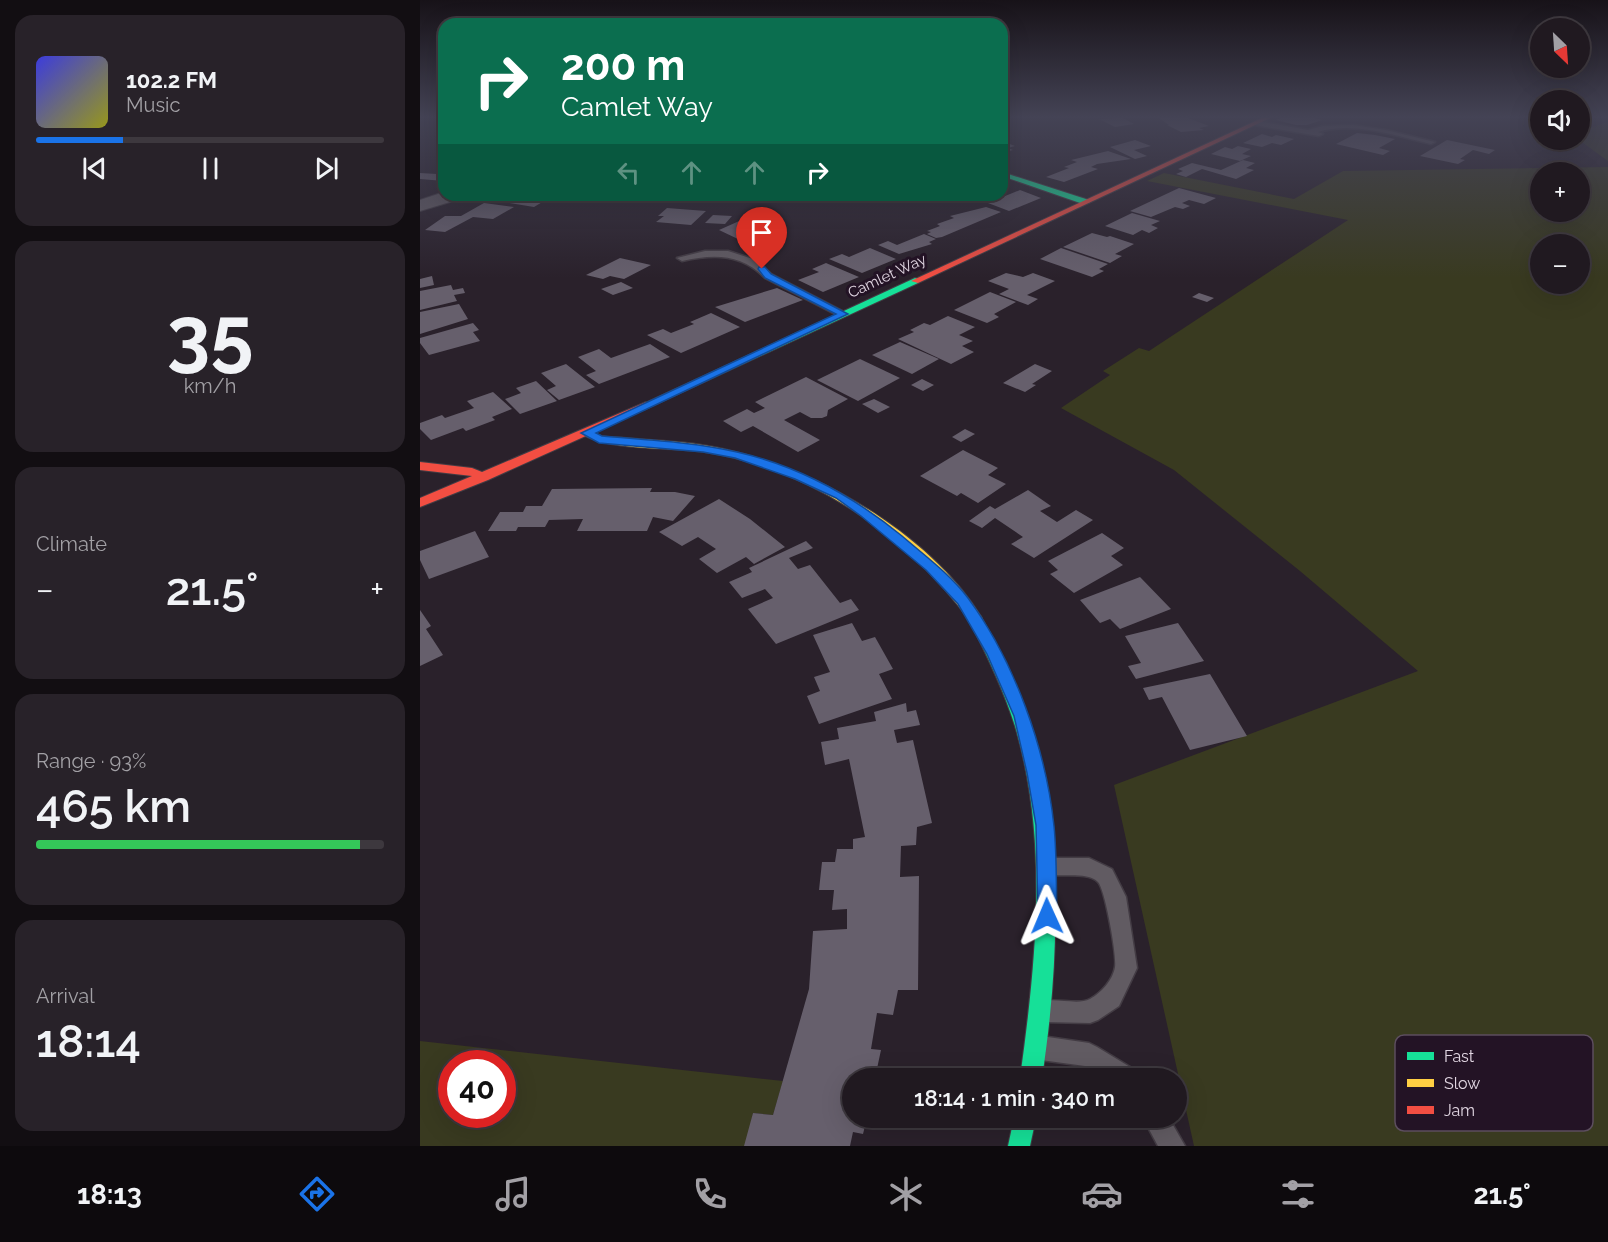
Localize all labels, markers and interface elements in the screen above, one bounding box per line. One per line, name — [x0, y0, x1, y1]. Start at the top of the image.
north arrow — [1530, 18, 1590, 78]
map controls — [1530, 18, 1590, 294]
text: 200 m — [561, 41, 685, 90]
icon: right — [462, 42, 540, 120]
text: 102.2 FM — [126, 67, 217, 93]
button: sound — [1530, 90, 1590, 150]
text: Camlet Way — [561, 91, 713, 122]
text: Music — [126, 93, 180, 117]
icon: previous — [78, 152, 111, 185]
icon: pause — [194, 152, 227, 185]
icon: next — [310, 152, 343, 185]
icon: left — [612, 156, 645, 189]
icon: ahead — [675, 156, 708, 189]
icon: ahead — [738, 156, 771, 189]
icon: right — [801, 156, 834, 189]
button: + — [1530, 162, 1590, 222]
pin — [736, 207, 787, 269]
icon: arrive — [745, 216, 778, 249]
button: − — [1530, 234, 1590, 294]
street label: Camlet Way — [845, 250, 929, 302]
text: 35 — [167, 289, 253, 380]
text: km/h — [184, 374, 236, 398]
text: Climate — [36, 532, 107, 556]
text: 21.5° — [166, 563, 258, 616]
text: − — [36, 570, 54, 609]
text: + — [370, 570, 384, 609]
text: Range · 93% — [36, 749, 146, 773]
text: 465 km — [36, 780, 191, 833]
position arrow — [1015, 884, 1079, 948]
text: Arrival — [36, 984, 95, 1008]
text: 18:14 — [36, 1015, 141, 1068]
legend — [1395, 1035, 1593, 1131]
text: Fast — [1444, 1047, 1475, 1066]
speed limit sign: 40 — [438, 1050, 516, 1128]
text: Slow — [1444, 1074, 1480, 1093]
text: 18:14 · 1 min · 340 m — [914, 1085, 1115, 1111]
text: Jam — [1444, 1101, 1475, 1120]
icon: directions — [296, 1173, 338, 1215]
icon: music — [492, 1173, 534, 1215]
icon: phone — [689, 1173, 731, 1215]
icon: climate — [885, 1173, 927, 1215]
icon: car — [1081, 1173, 1123, 1215]
icon: filters — [1277, 1173, 1319, 1215]
text: 18:13 — [77, 1179, 142, 1210]
text: 21.5° — [1473, 1179, 1531, 1210]

